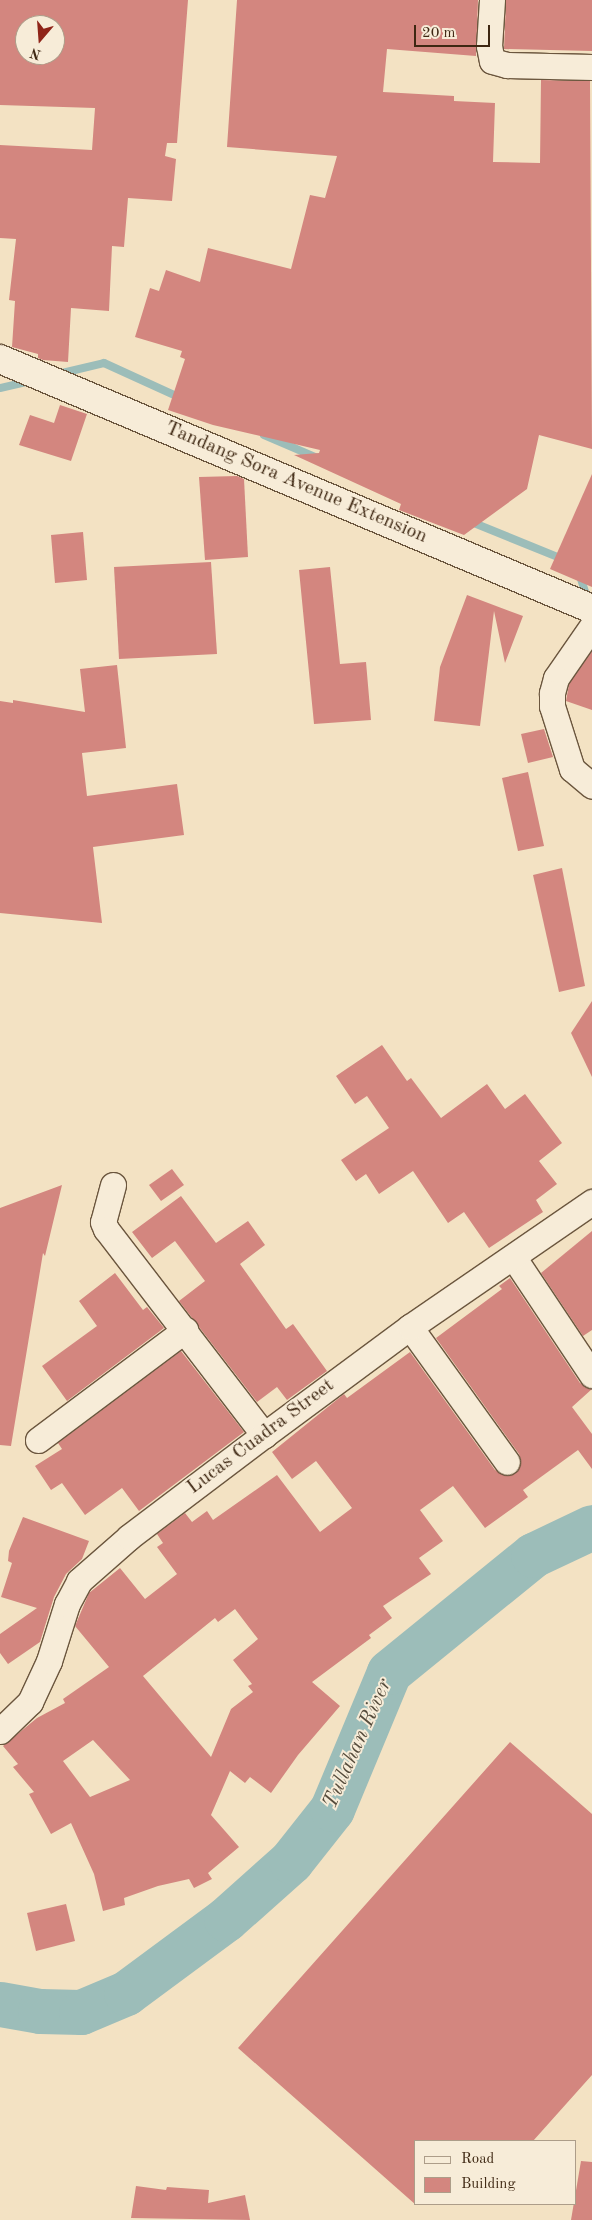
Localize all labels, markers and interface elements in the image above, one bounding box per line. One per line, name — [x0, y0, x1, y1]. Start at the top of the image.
north arrow — [15, 15, 65, 65]
scale bar — [417, 15, 493, 47]
text: 20 m — [422, 26, 456, 41]
text: N — [28, 45, 43, 62]
street label: Tandang Sora Avenue Extension — [161, 417, 431, 549]
street label: Lucas Cuadra Street — [183, 1374, 339, 1500]
water label: Tullahan River — [318, 1675, 398, 1813]
legend — [414, 2140, 577, 2205]
text: Road — [461, 2152, 494, 2167]
text: Building — [461, 2177, 516, 2192]

